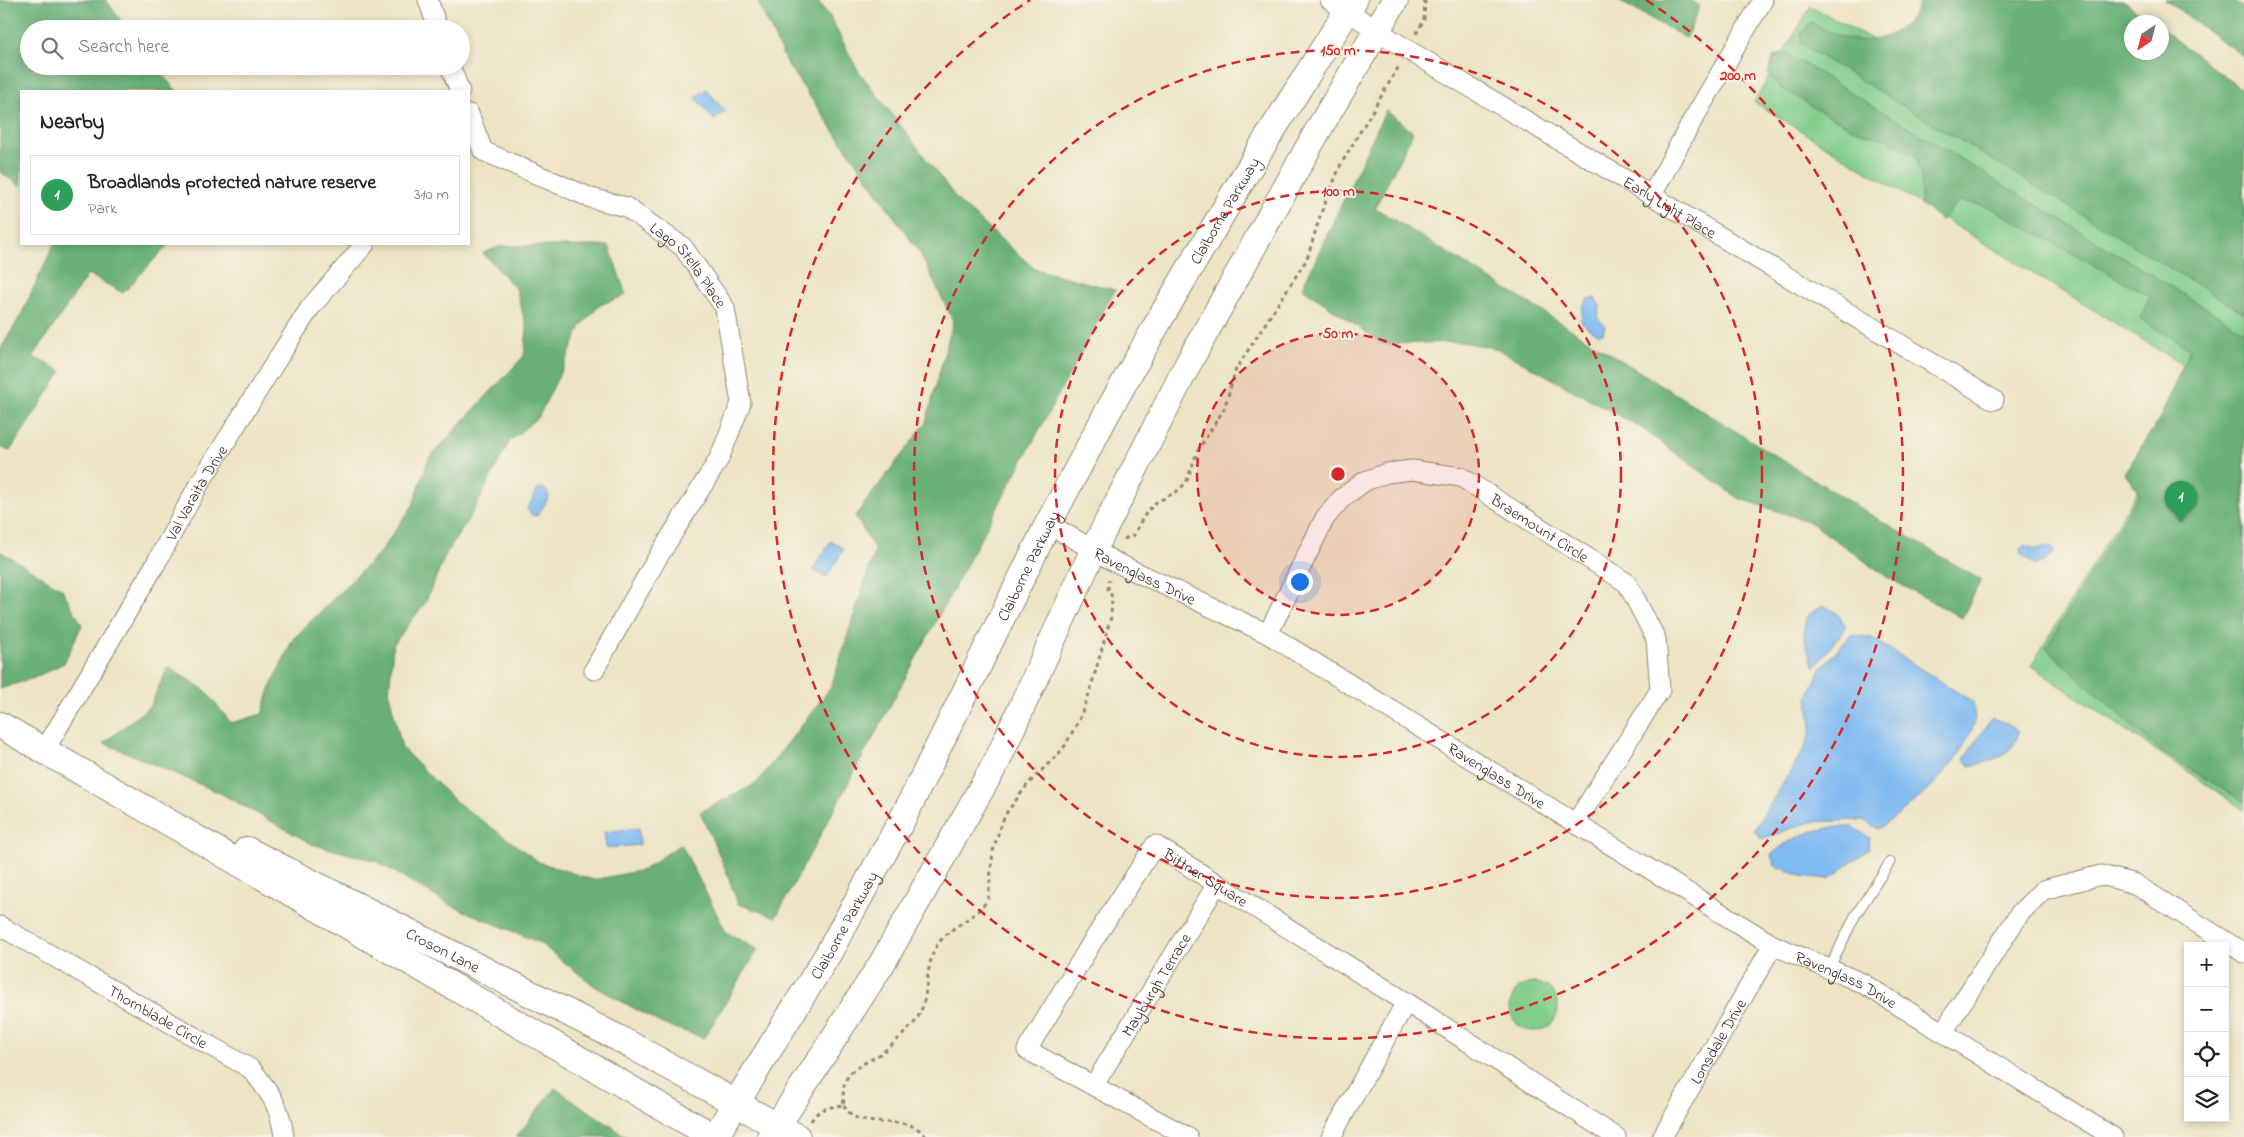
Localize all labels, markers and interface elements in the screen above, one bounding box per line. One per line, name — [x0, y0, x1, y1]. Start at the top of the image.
north arrow — [2124, 15, 2169, 60]
search box — [20, 20, 470, 75]
icon: search — [38, 34, 66, 62]
text: Search here — [78, 34, 169, 61]
text: 150 m — [1320, 40, 1356, 62]
text: 200 m — [1719, 65, 1756, 87]
text: Nearby — [40, 108, 104, 138]
street label: Claiborne Parkway — [1185, 153, 1267, 269]
text: Broadlands protected nature reserve — [88, 170, 376, 197]
street label: Early Light Place — [1618, 171, 1721, 246]
text: 100 m — [1321, 181, 1355, 203]
text: 1 — [54, 183, 60, 207]
text: 310 m — [414, 183, 449, 207]
text: Park — [88, 197, 117, 221]
street label: Lago Stella Place — [644, 217, 732, 314]
text: 50 m — [1323, 323, 1354, 345]
street label: Val Varaita Drive — [160, 440, 235, 546]
centre of rings — [1329, 465, 1347, 483]
pin: 1 — [2165, 481, 2197, 522]
street label: Braemount Circle — [1484, 488, 1594, 570]
street label: Claiborne Parkway — [992, 507, 1067, 626]
street label: Ravenglass Drive — [1089, 542, 1200, 613]
your location — [1287, 569, 1313, 595]
street label: Ravenglass Drive — [1442, 737, 1550, 816]
street label: Bittner Square — [1157, 843, 1253, 915]
street label: Claiborne Parkway — [805, 867, 885, 985]
street label: Croson Lane — [401, 922, 484, 980]
street label: Mayburgh Terrace — [1116, 928, 1199, 1042]
map controls — [2184, 942, 2229, 1122]
button: + — [2184, 942, 2229, 987]
street label: Ravenglass Drive — [1791, 946, 1902, 1016]
street label: Thornblade Circle — [103, 980, 212, 1056]
button: − — [2184, 987, 2229, 1032]
street label: Lonsdale Drive — [1685, 994, 1754, 1089]
button: locate — [2184, 1032, 2229, 1077]
button: layers — [2184, 1077, 2229, 1122]

